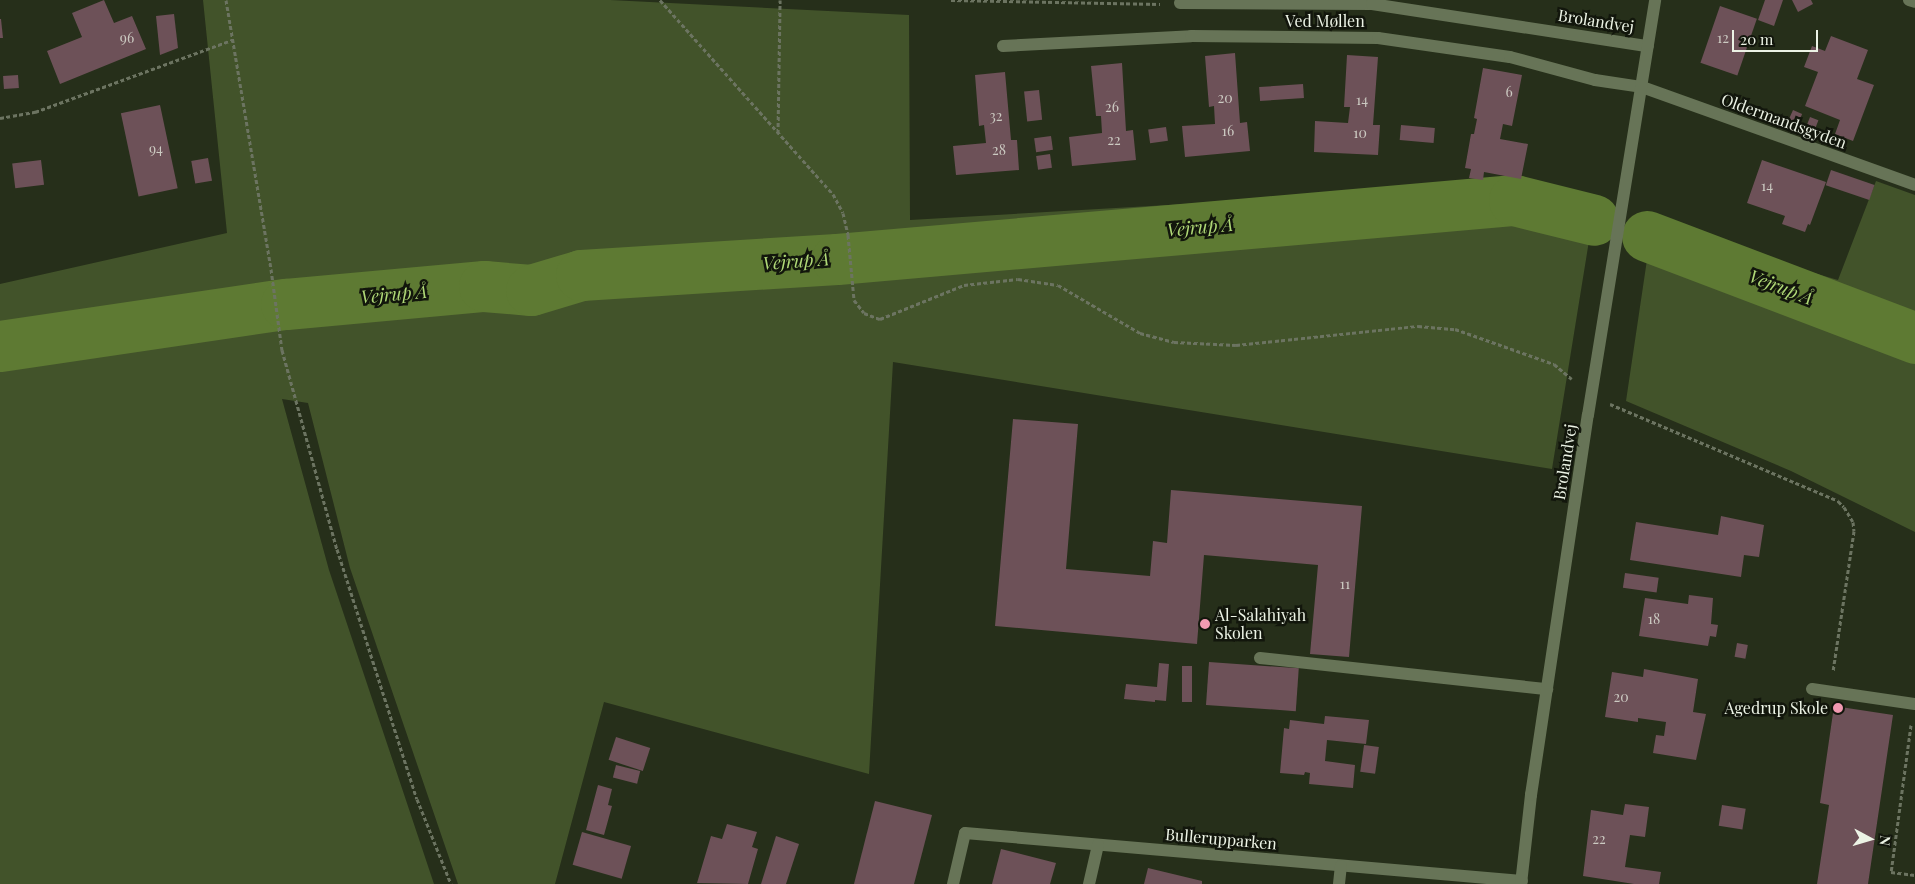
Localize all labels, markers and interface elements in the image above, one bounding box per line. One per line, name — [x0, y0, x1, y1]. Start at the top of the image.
street label: Brolandvej — [1557, 6, 1635, 36]
street label: Ved Møllen — [1285, 11, 1365, 31]
scale bar — [1735, 20, 1821, 52]
text: 20 m — [1740, 29, 1773, 49]
house number: 96 — [120, 30, 134, 46]
house number: 12 — [1717, 30, 1729, 46]
house number: 6 — [1505, 84, 1513, 100]
street label: Oldermandsgyden — [1719, 89, 1849, 153]
house number: 20 — [1217, 90, 1233, 106]
house number: 14 — [1356, 92, 1368, 108]
house number: 26 — [1105, 99, 1119, 115]
house number: 32 — [989, 108, 1003, 124]
house number: 16 — [1222, 123, 1234, 139]
house number: 10 — [1353, 125, 1367, 141]
house number: 22 — [1107, 132, 1121, 148]
house number: 94 — [149, 141, 163, 157]
house number: 28 — [992, 142, 1006, 158]
house number: 14 — [1761, 178, 1773, 194]
water label: Vejrup Å — [1166, 213, 1234, 241]
water label: Vejrup Å — [762, 248, 830, 274]
water label: Vejrup Å — [1746, 265, 1816, 309]
water label: Vejrup Å — [360, 280, 428, 308]
street label: Brolandvej — [1550, 423, 1580, 501]
house number: 11 — [1340, 576, 1350, 592]
place label: Al-Salahiyah Skolen — [1215, 605, 1306, 643]
house number: 18 — [1648, 611, 1660, 627]
marker: Al-Salahiyah Skolen — [1199, 618, 1211, 630]
house number: 20 — [1613, 689, 1629, 705]
place label: Agedrup Skole — [1724, 698, 1828, 718]
marker: Agedrup Skole — [1832, 702, 1844, 714]
north arrow — [1845, 814, 1895, 864]
street label: Bullerupparken — [1164, 825, 1278, 853]
house number: 22 — [1592, 831, 1606, 847]
text: N — [1875, 835, 1895, 847]

